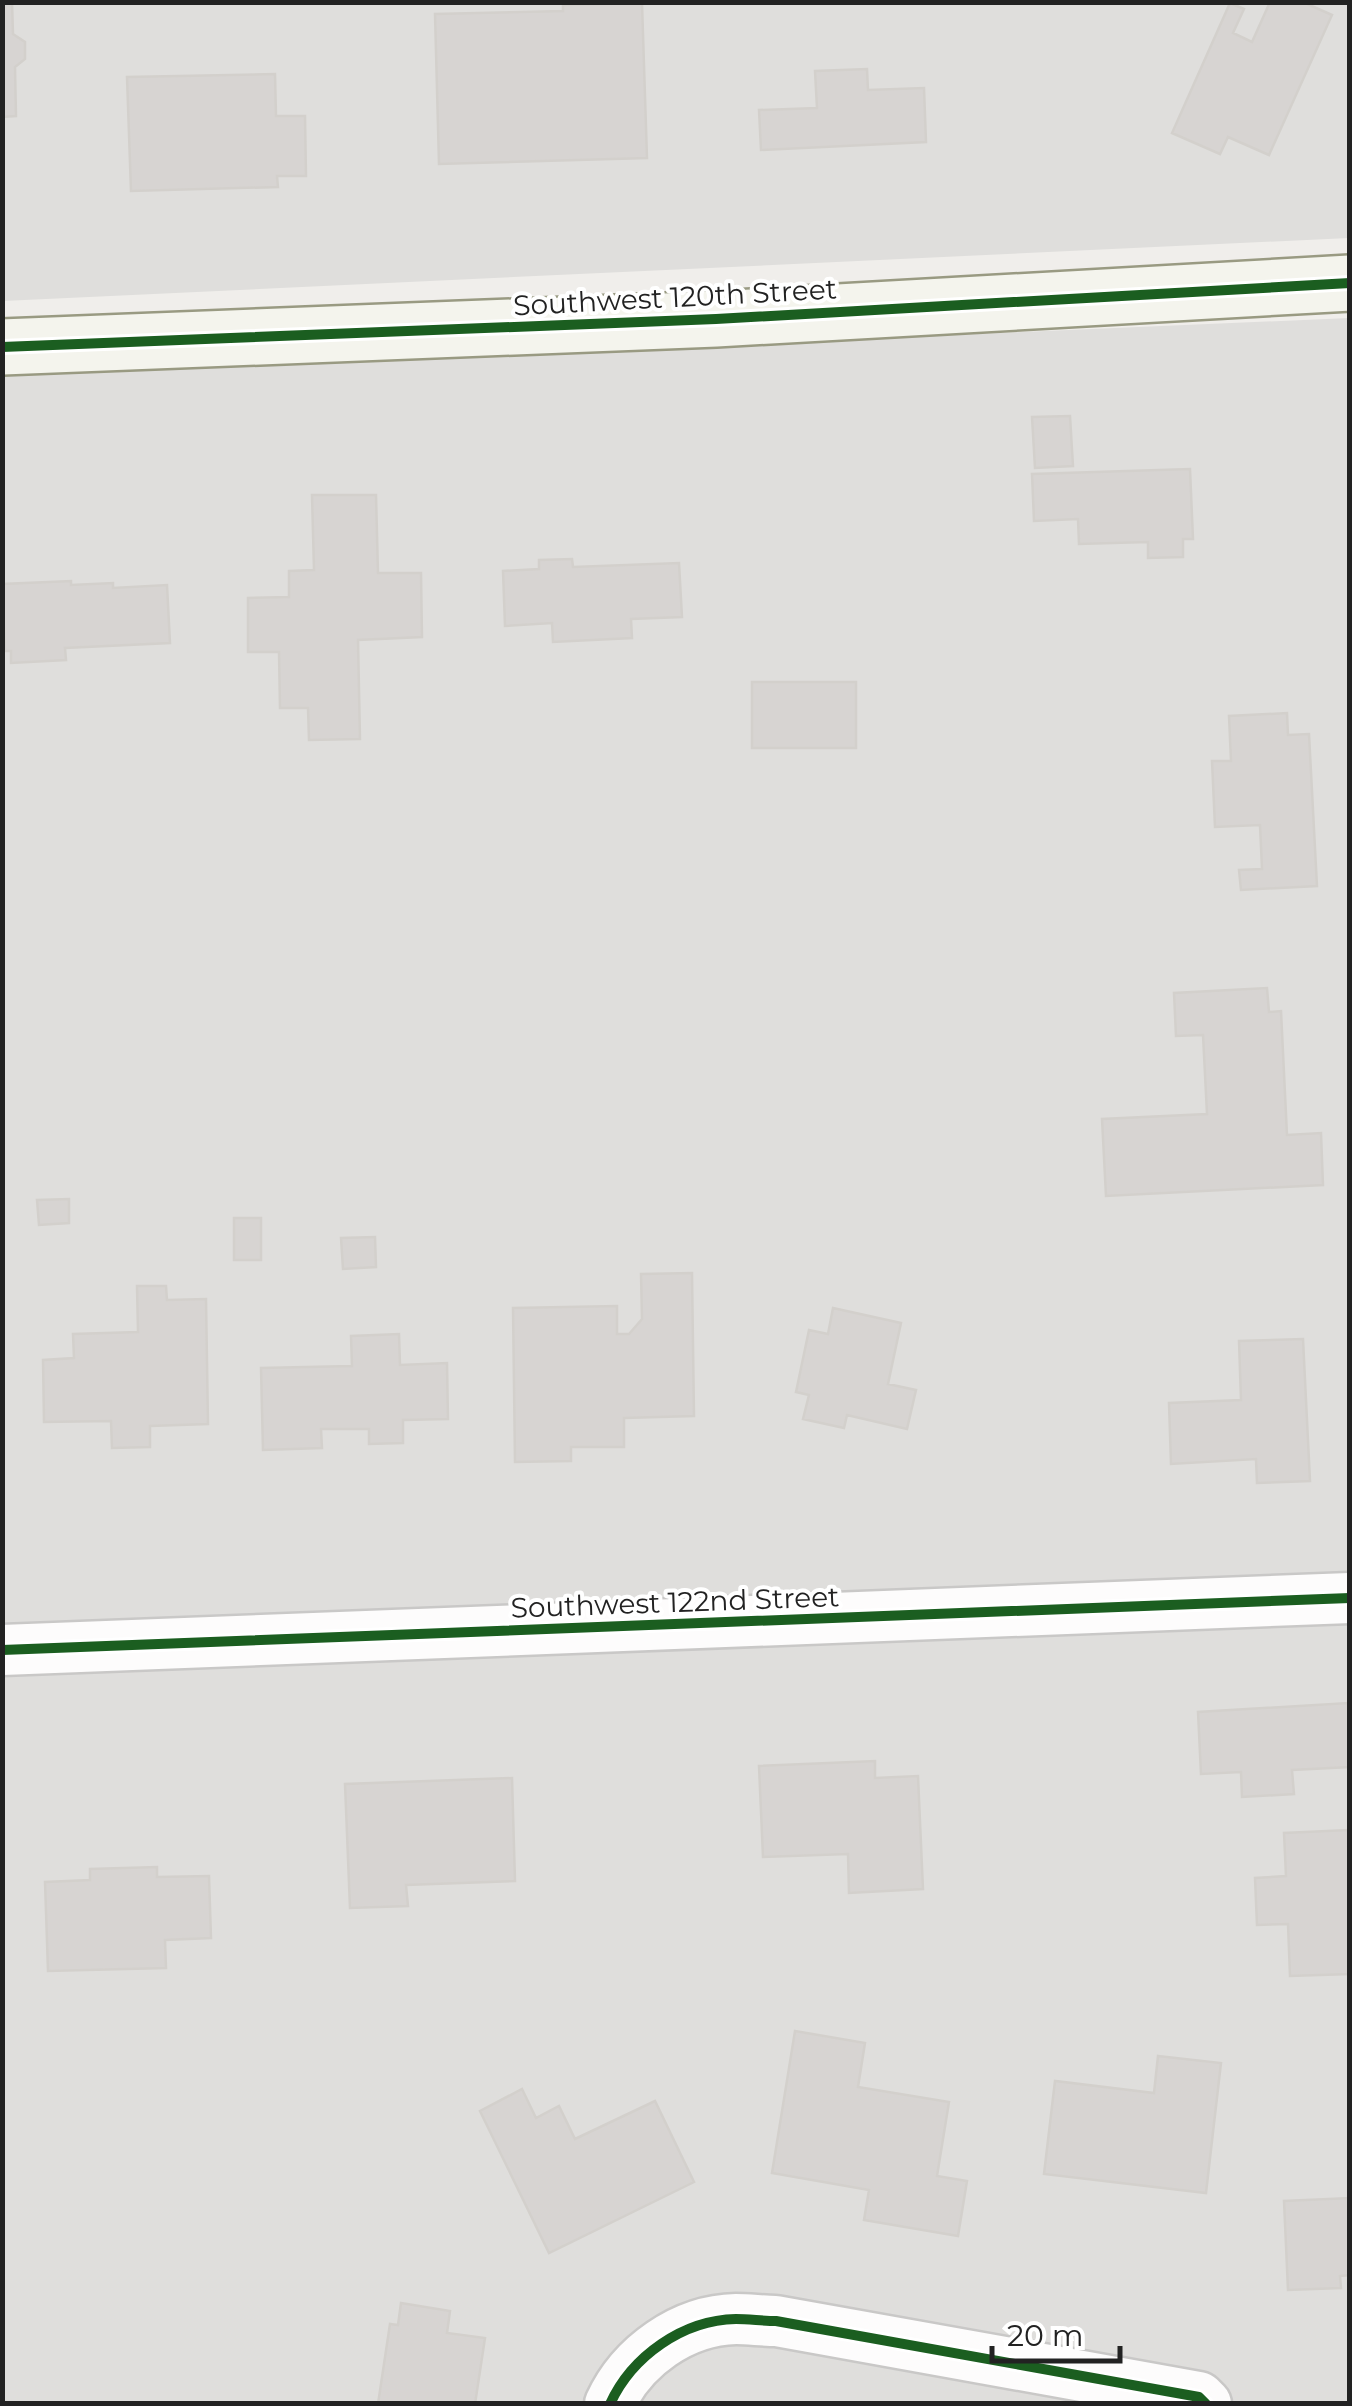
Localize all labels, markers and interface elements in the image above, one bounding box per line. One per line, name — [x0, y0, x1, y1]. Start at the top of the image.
street label: Southwest 120th Street — [512, 272, 838, 322]
street label: Southwest 122nd Street — [510, 1579, 840, 1625]
scale bar — [992, 2301, 1120, 2363]
text: 20 m — [1007, 2317, 1084, 2354]

